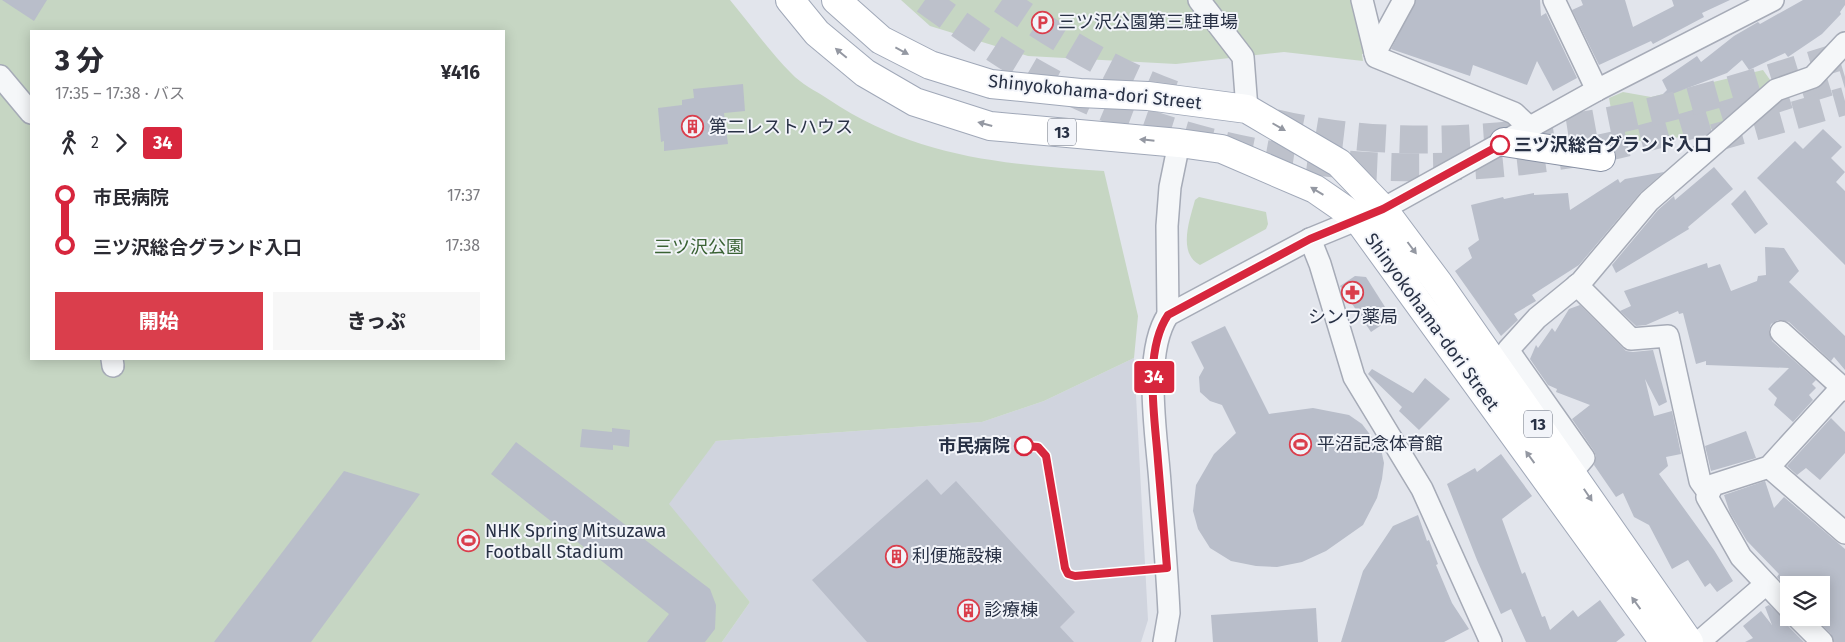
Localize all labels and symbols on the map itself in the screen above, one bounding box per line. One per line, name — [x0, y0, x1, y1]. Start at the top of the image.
parking icon: 三ツ沢公園第三駐車場 — [1030, 10, 1054, 34]
place label: 三ツ沢公園第三駐車場 — [1058, 11, 1238, 33]
one-way arrow — [835, 47, 848, 58]
one-way arrow — [895, 47, 909, 55]
street label: Shinyokohama-dori Street — [987, 70, 1203, 114]
building icon: 第二レストハウス — [681, 115, 705, 139]
place label: 第二レストハウス — [709, 116, 853, 138]
road number: 13 — [1048, 118, 1076, 146]
one-way arrow — [977, 120, 993, 128]
one-way arrow — [1273, 123, 1286, 132]
place label: 三ツ沢総合グランド入口 — [1514, 134, 1712, 156]
marker: 三ツ沢総合グランド入口 — [1490, 135, 1510, 155]
one-way arrow — [1138, 136, 1154, 144]
one-way arrow — [1311, 186, 1324, 195]
street label: Shinyokohama-dori Street — [1360, 229, 1504, 416]
park label: 三ツ沢公園 — [654, 236, 744, 258]
one-way arrow — [1407, 241, 1417, 255]
pharmacy icon: シンワ薬局 — [1341, 280, 1365, 304]
place label: シンワ薬局 — [1308, 306, 1398, 328]
line badge: 34 — [1132, 361, 1176, 393]
road number: 13 — [1524, 410, 1552, 438]
sports icon: 平沼記念体育館 — [1289, 432, 1313, 456]
place label: 平沼記念体育館 — [1317, 433, 1443, 455]
place label: 市民病院 — [938, 435, 1010, 457]
marker: 市民病院 — [1014, 436, 1034, 456]
one-way arrow — [1525, 450, 1535, 464]
one-way arrow — [1583, 488, 1592, 501]
place label: NHK Spring Mitsuzawa Football Stadium — [485, 520, 666, 563]
sports icon: NHK Spring Mitsuzawa Football Stadium — [457, 529, 481, 553]
building icon: 利便施設棟 — [884, 544, 908, 568]
place label: 利便施設棟 — [912, 545, 1002, 567]
one-way arrow — [1631, 596, 1641, 609]
building icon: 診療棟 — [956, 598, 980, 622]
place label: 診療棟 — [984, 599, 1038, 621]

